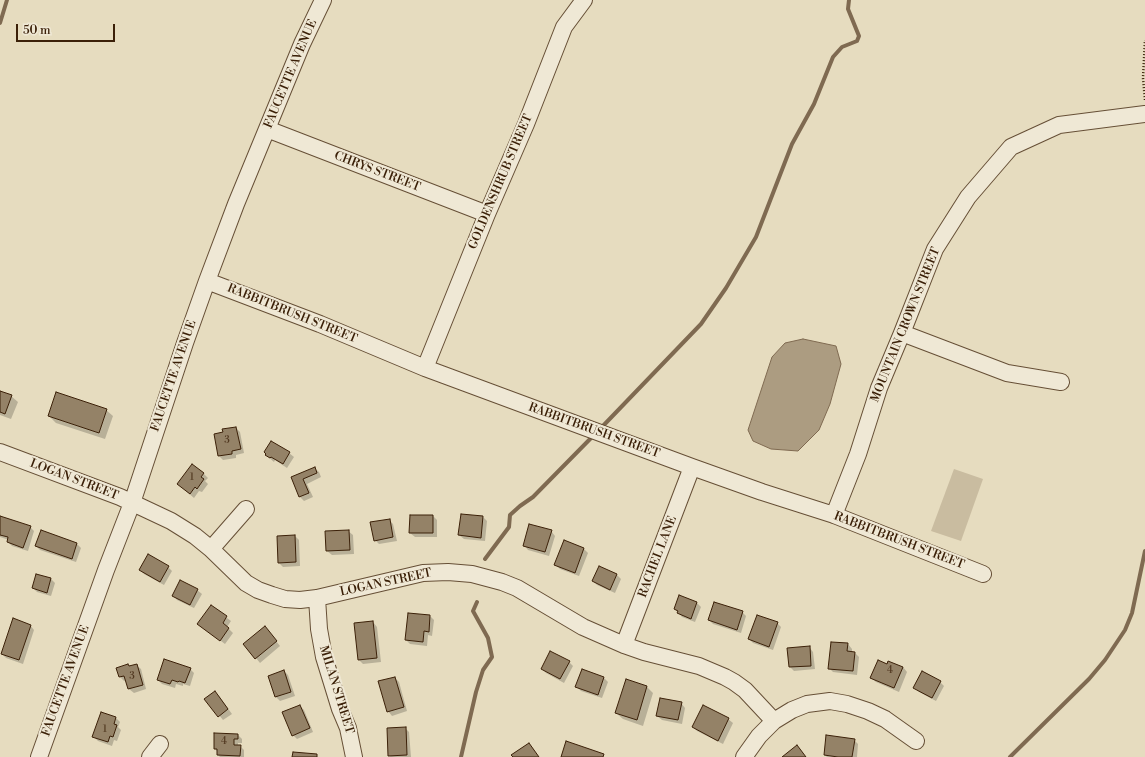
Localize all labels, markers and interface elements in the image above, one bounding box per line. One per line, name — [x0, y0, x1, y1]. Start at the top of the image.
scale bar — [18, 16, 117, 42]
street label: FAUCETTE AVENUE — [262, 17, 320, 131]
text: 50 m — [23, 23, 51, 38]
street label: GOLDENSHRUB STREET — [466, 112, 536, 252]
street label: CHRYS STREET — [332, 149, 422, 195]
street label: MOUNTAIN CROWN STREET — [868, 245, 944, 405]
street label: RABBITBRUSH STREET — [225, 281, 359, 347]
street label: FAUCETTE AVENUE — [148, 318, 200, 434]
street label: RABBITBRUSH STREET — [526, 401, 662, 461]
house number: 3 — [224, 435, 230, 447]
street label: LOGAN STREET — [28, 457, 120, 503]
house number: 1 — [190, 472, 194, 484]
street label: RABBITBRUSH STREET — [832, 509, 966, 573]
street label: RACHEL LANE — [636, 514, 680, 600]
street label: LOGAN STREET — [339, 566, 433, 600]
street label: FAUCETTE AVENUE — [39, 624, 93, 738]
street label: MILAN STREET — [316, 644, 356, 736]
house number: 4 — [887, 665, 893, 677]
house number: 3 — [129, 671, 135, 683]
house number: 1 — [103, 724, 107, 736]
house number: 4 — [221, 736, 227, 748]

